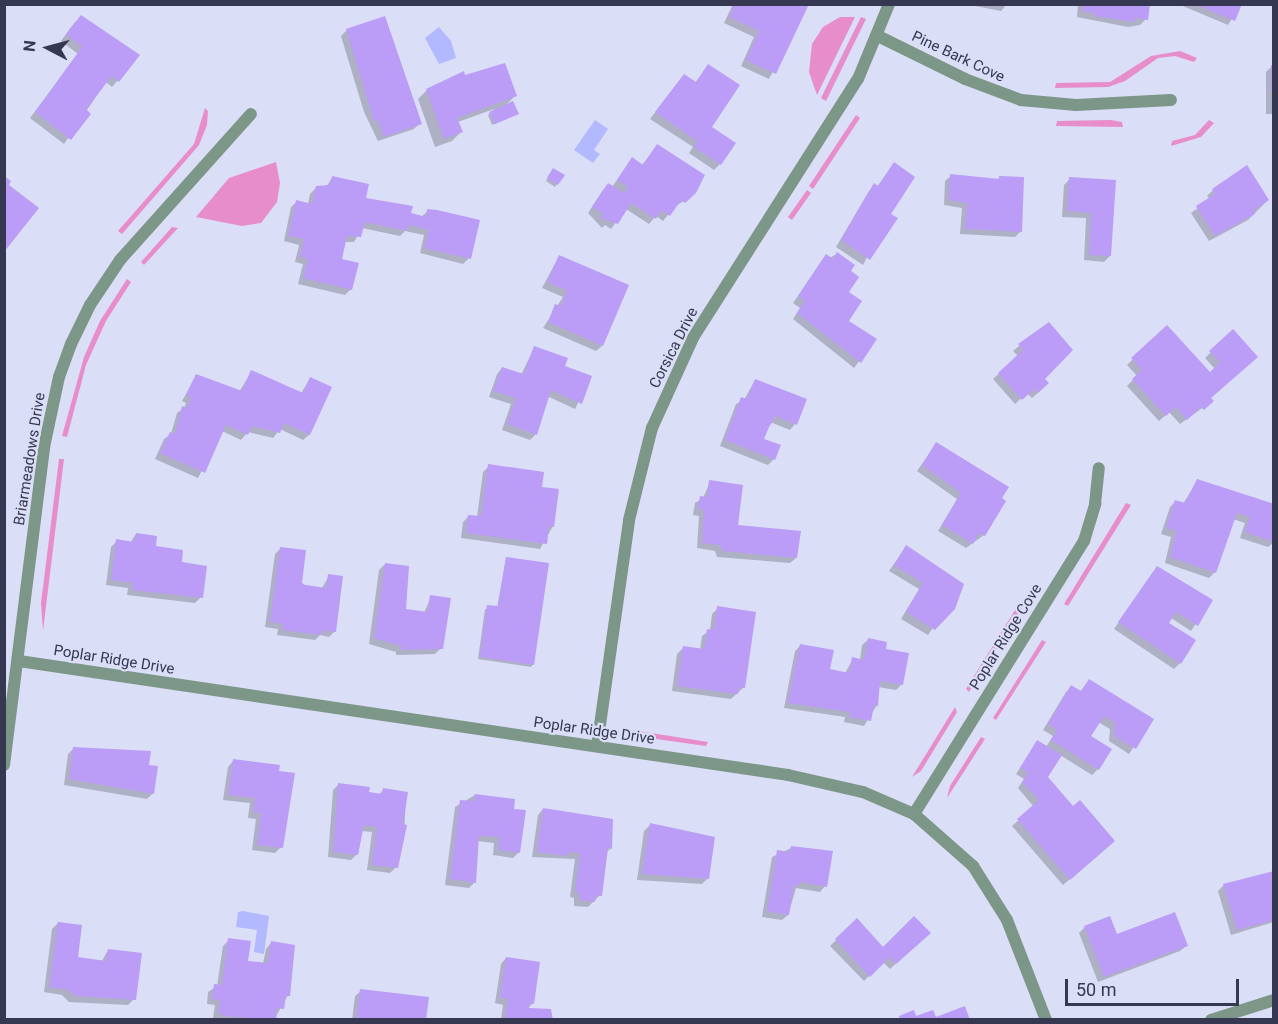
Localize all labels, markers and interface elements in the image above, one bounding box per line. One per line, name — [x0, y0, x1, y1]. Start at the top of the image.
north arrow — [18, 18, 78, 78]
street label: Pine Bark Cove — [909, 28, 1007, 86]
text: N — [20, 39, 40, 53]
street label: Corsica Drive — [646, 305, 702, 391]
street label: Briarmeadows Drive — [11, 391, 49, 527]
street label: Poplar Ridge Cove — [966, 581, 1046, 693]
street label: Poplar Ridge Drive — [52, 642, 176, 678]
street label: Poplar Ridge Drive — [532, 714, 656, 748]
scale bar — [1068, 967, 1242, 1005]
text: 50 m — [1076, 979, 1116, 1000]

